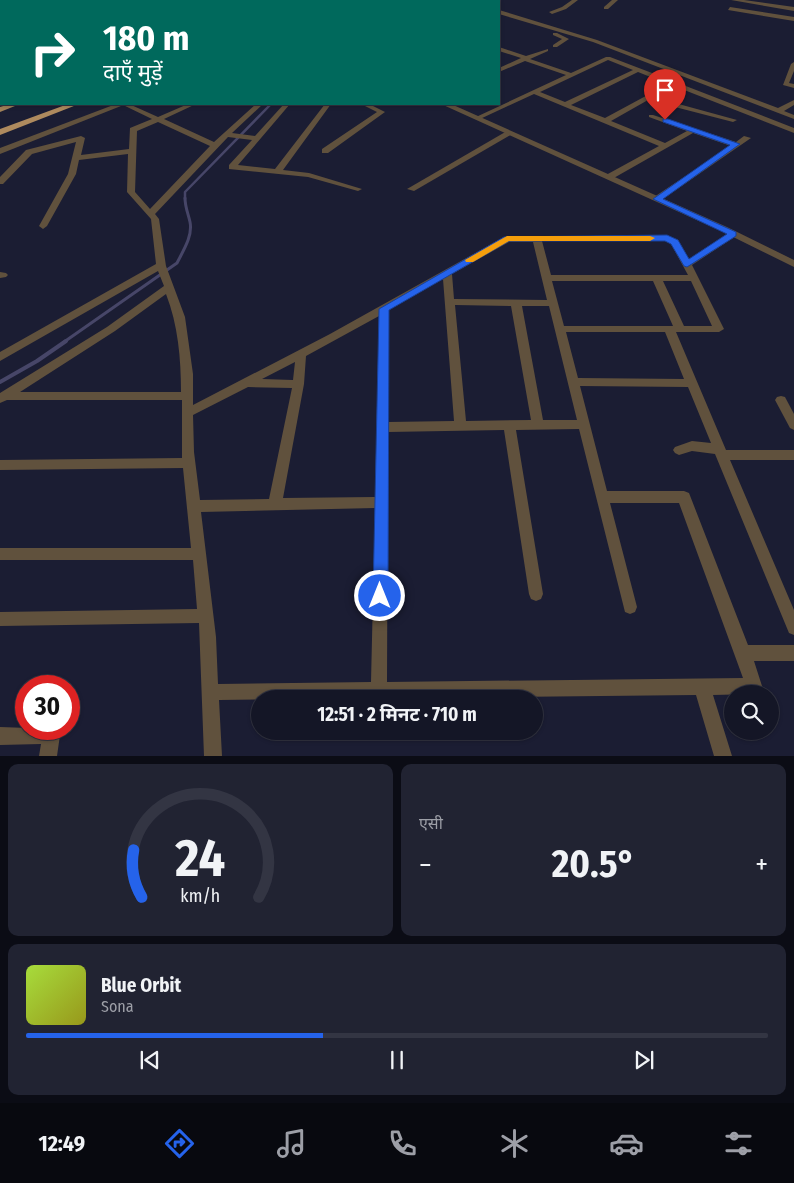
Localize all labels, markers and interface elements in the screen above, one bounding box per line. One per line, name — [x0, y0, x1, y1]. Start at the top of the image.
text: 180 m — [103, 17, 189, 59]
icon: right — [20, 20, 85, 85]
text: दाएँ मुड़ें — [103, 59, 163, 86]
pin — [644, 69, 686, 120]
icon: arrive — [651, 76, 679, 104]
position arrow — [353, 569, 405, 621]
speed limit sign: 30 — [15, 675, 80, 740]
map controls — [724, 685, 779, 740]
button: search — [724, 685, 779, 740]
text: 12:51 · 2 मिनट · 710 m — [317, 703, 477, 726]
text: एसी — [419, 814, 443, 833]
text: 24 — [175, 827, 225, 890]
text: 20.5° — [552, 841, 635, 887]
text: − — [419, 848, 432, 881]
text: + — [755, 848, 768, 881]
text: km/h — [181, 885, 220, 907]
text: Blue Orbit — [101, 974, 181, 997]
text: Sona — [101, 997, 134, 1016]
icon: previous — [136, 1046, 164, 1074]
icon: pause — [383, 1046, 411, 1074]
icon: next — [630, 1046, 658, 1074]
icon: directions — [162, 1126, 197, 1161]
icon: music — [274, 1126, 309, 1161]
icon: phone — [385, 1126, 420, 1161]
icon: climate — [497, 1126, 532, 1161]
icon: car — [609, 1126, 644, 1161]
icon: filters — [721, 1126, 756, 1161]
text: 12:49 — [38, 1130, 85, 1157]

